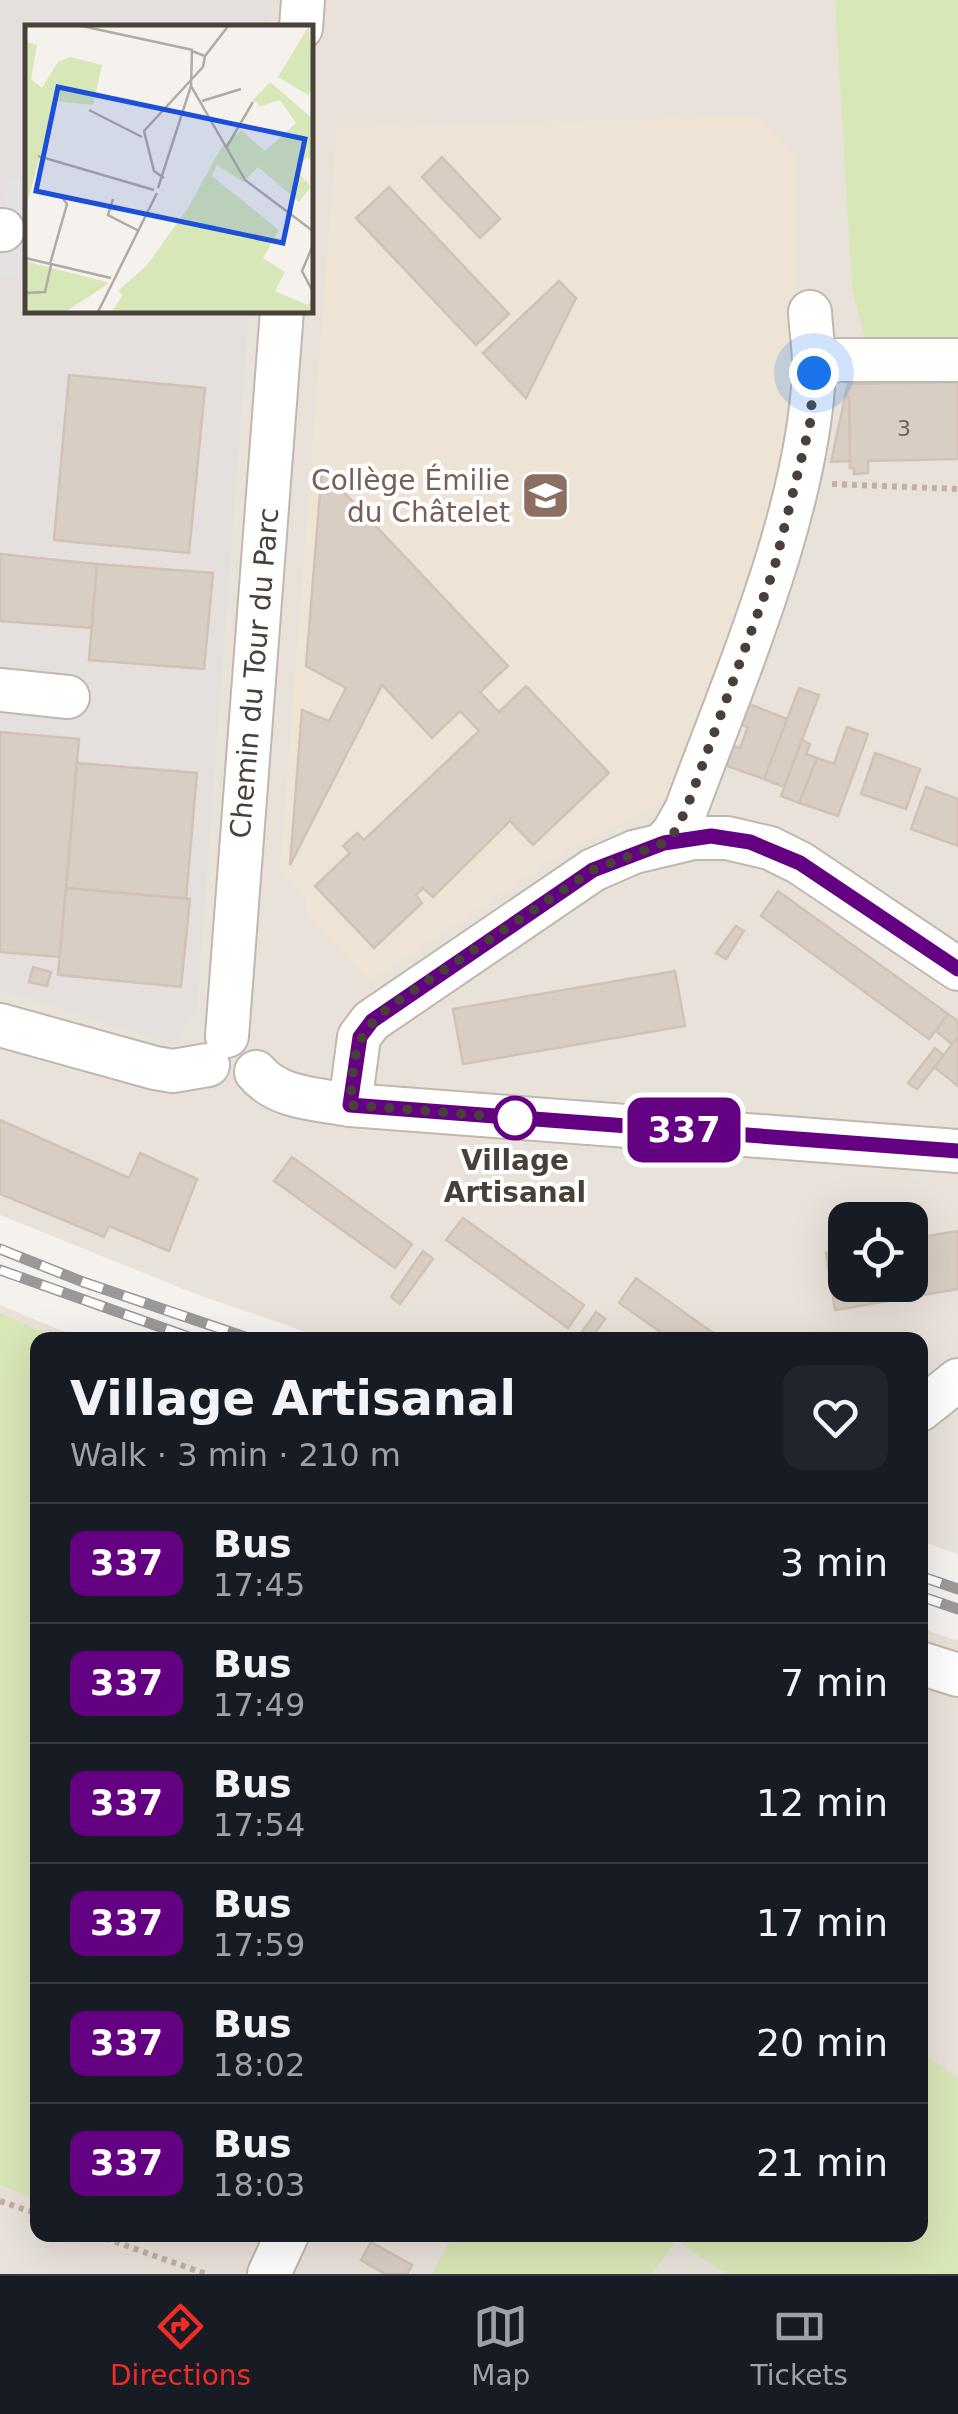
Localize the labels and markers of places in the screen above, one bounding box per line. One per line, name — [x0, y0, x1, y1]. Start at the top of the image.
place label: Collège Émilie du Châtelet — [311, 463, 510, 529]
school or university icon: Collège Émilie du Châtelet — [519, 470, 571, 522]
marker: Village Artisanal — [494, 1097, 536, 1139]
place label: Village Artisanal — [444, 1144, 586, 1209]

